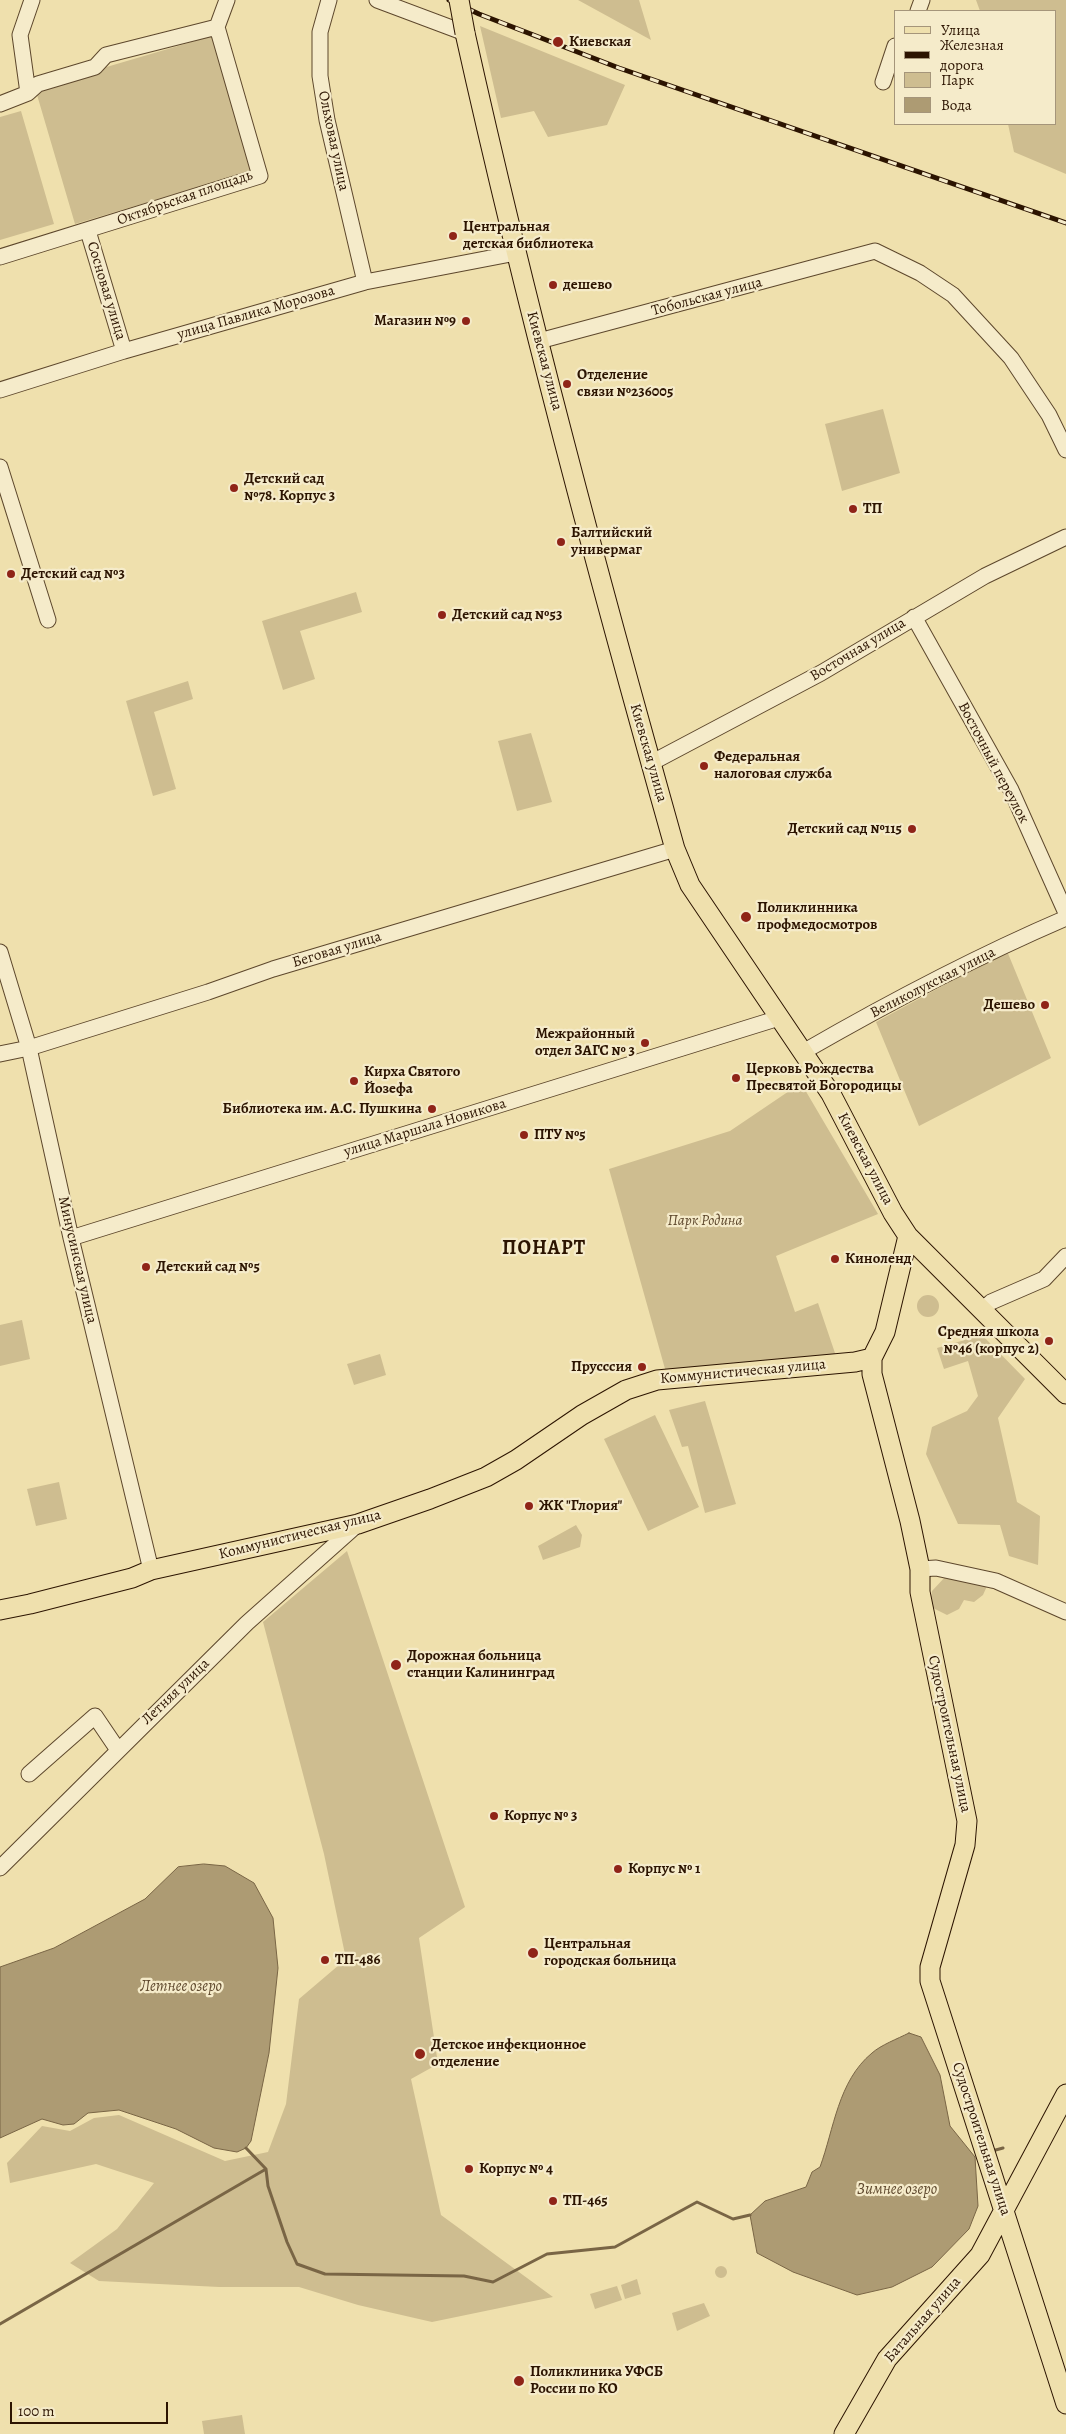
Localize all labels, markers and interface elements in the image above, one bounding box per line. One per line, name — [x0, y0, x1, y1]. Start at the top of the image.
legend — [894, 10, 1056, 125]
text: Улица — [941, 20, 980, 40]
place label: Киевская — [569, 33, 631, 51]
marker: Киевская — [551, 35, 565, 49]
text: Железная дорога — [940, 35, 1004, 75]
text: Парк — [941, 70, 974, 90]
street label: Ольховая улица — [314, 89, 352, 193]
text: Вода — [941, 95, 972, 115]
street label: Октябрьская площадь — [115, 166, 255, 230]
place label: Центральная детская библиотека — [463, 218, 594, 253]
marker: Центральная детская библиотека — [447, 230, 459, 242]
street label: Сосновая улица — [82, 240, 130, 342]
street label: Тобольская улица — [650, 274, 764, 320]
place label: дешево — [563, 276, 612, 294]
marker: дешево — [547, 279, 559, 291]
street label: улица Павлика Морозова — [175, 282, 337, 344]
street label: Киевская улица — [522, 310, 566, 412]
place label: Магазин №9 — [374, 312, 456, 330]
marker: Магазин №9 — [460, 315, 472, 327]
place label: Отделение связи №236005 — [577, 366, 673, 401]
marker: Отделение связи №236005 — [561, 378, 573, 390]
place label: Детский сад №78. Корпус 3 — [244, 470, 335, 505]
marker: Детский сад №78. Корпус 3 — [228, 482, 240, 494]
place label: ТП — [863, 500, 882, 518]
marker: ТП — [847, 503, 859, 515]
place label: Балтийский универмаг — [571, 524, 652, 559]
marker: Балтийский универмаг — [555, 536, 567, 548]
place label: Детский сад №3 — [21, 565, 125, 583]
marker: Детский сад №3 — [5, 568, 17, 580]
place label: Детский сад №53 — [452, 606, 562, 624]
marker: Детский сад №53 — [436, 609, 448, 621]
street label: Восточная улица — [807, 614, 909, 686]
street label: Восточный переулок — [953, 699, 1033, 827]
street label: Киевская улица — [625, 702, 671, 804]
place label: Федеральная налоговая служба — [714, 748, 832, 783]
marker: Федеральная налоговая служба — [698, 760, 710, 772]
place label: Детский сад №115 — [787, 820, 902, 838]
marker: Детский сад №115 — [906, 823, 918, 835]
place label: Поликлинника профмедосмотров — [757, 899, 877, 934]
marker: Поликлинника профмедосмотров — [739, 910, 753, 924]
street label: Беговая улица — [290, 928, 384, 972]
street label: Великолукская улица — [867, 944, 999, 1022]
place label: Дешево — [983, 996, 1035, 1014]
marker: Дешево — [1039, 999, 1051, 1011]
place label: Межрайонный отдел ЗАГС № 3 — [535, 1025, 635, 1060]
marker: Межрайонный отдел ЗАГС № 3 — [639, 1037, 651, 1049]
place label: Церковь Рождества Пресвятой Богородицы — [746, 1060, 902, 1095]
place label: Кирха Святого Йозефа — [364, 1063, 460, 1098]
marker: Церковь Рождества Пресвятой Богородицы — [730, 1072, 742, 1084]
marker: Кирха Святого Йозефа — [348, 1075, 360, 1087]
street label: улица Маршала Новикова — [342, 1095, 508, 1161]
place label: Библиотека им. А.С. Пушкина — [223, 1100, 422, 1118]
marker: Библиотека им. А.С. Пушкина — [426, 1103, 438, 1115]
street label: Киевская улица — [833, 1110, 897, 1208]
place label: ПТУ №5 — [534, 1126, 586, 1144]
marker: ПТУ №5 — [518, 1129, 530, 1141]
street label: Минусинская улица — [54, 1195, 100, 1325]
park label: Парк Родина — [668, 1212, 742, 1230]
district label: ПОНАРТ — [501, 1237, 587, 1261]
place label: Киноленд — [845, 1250, 911, 1268]
marker: Киноленд — [829, 1253, 841, 1265]
place label: Детский сад №5 — [156, 1258, 260, 1276]
marker: Детский сад №5 — [140, 1261, 152, 1273]
place label: Средняя школа №46 (корпус 2) — [938, 1323, 1039, 1358]
marker: Средняя школа №46 (корпус 2) — [1043, 1335, 1055, 1347]
street label: Коммунистическая улица — [659, 1356, 827, 1388]
place label: Прусссия — [571, 1358, 632, 1376]
marker: Прусссия — [636, 1361, 648, 1373]
place label: ЖК "Глория" — [539, 1497, 622, 1515]
marker: ЖК "Глория" — [523, 1500, 535, 1512]
street label: Коммунистическая улица — [217, 1506, 383, 1564]
place label: Дорожная больница станции Калининград — [407, 1647, 555, 1682]
street label: Судостроительная улица — [924, 1654, 974, 1814]
street label: Летняя улица — [138, 1655, 214, 1729]
marker: Дорожная больница станции Калининград — [389, 1658, 403, 1672]
place label: Корпус № 3 — [504, 1807, 578, 1825]
marker: Корпус № 3 — [488, 1810, 500, 1822]
place label: Корпус № 1 — [628, 1860, 700, 1878]
marker: Корпус № 1 — [612, 1863, 624, 1875]
place label: Центральная городская больница — [544, 1935, 676, 1970]
marker: Центральная городская больница — [526, 1946, 540, 1960]
place label: ТП-486 — [335, 1951, 380, 1969]
marker: ТП-486 — [319, 1954, 331, 1966]
water label: Летнее озеро — [140, 1977, 222, 1997]
place label: Детское инфекционное отделение — [431, 2036, 586, 2071]
marker: Детское инфекционное отделение — [413, 2047, 427, 2061]
street label: Судостроительная улица — [948, 2060, 1014, 2218]
place label: Корпус № 4 — [479, 2160, 553, 2178]
marker: Корпус № 4 — [463, 2163, 475, 2175]
water label: Зимнее озеро — [857, 2180, 937, 2200]
place label: ТП-465 — [563, 2192, 608, 2210]
marker: ТП-465 — [547, 2195, 559, 2207]
street label: Батальная улица — [881, 2273, 965, 2367]
place label: Поликлиника УФСБ России по КО — [530, 2363, 663, 2398]
marker: Поликлиника УФСБ России по КО — [512, 2374, 526, 2388]
scale bar — [12, 2392, 170, 2424]
text: 100 m — [18, 2401, 55, 2421]

